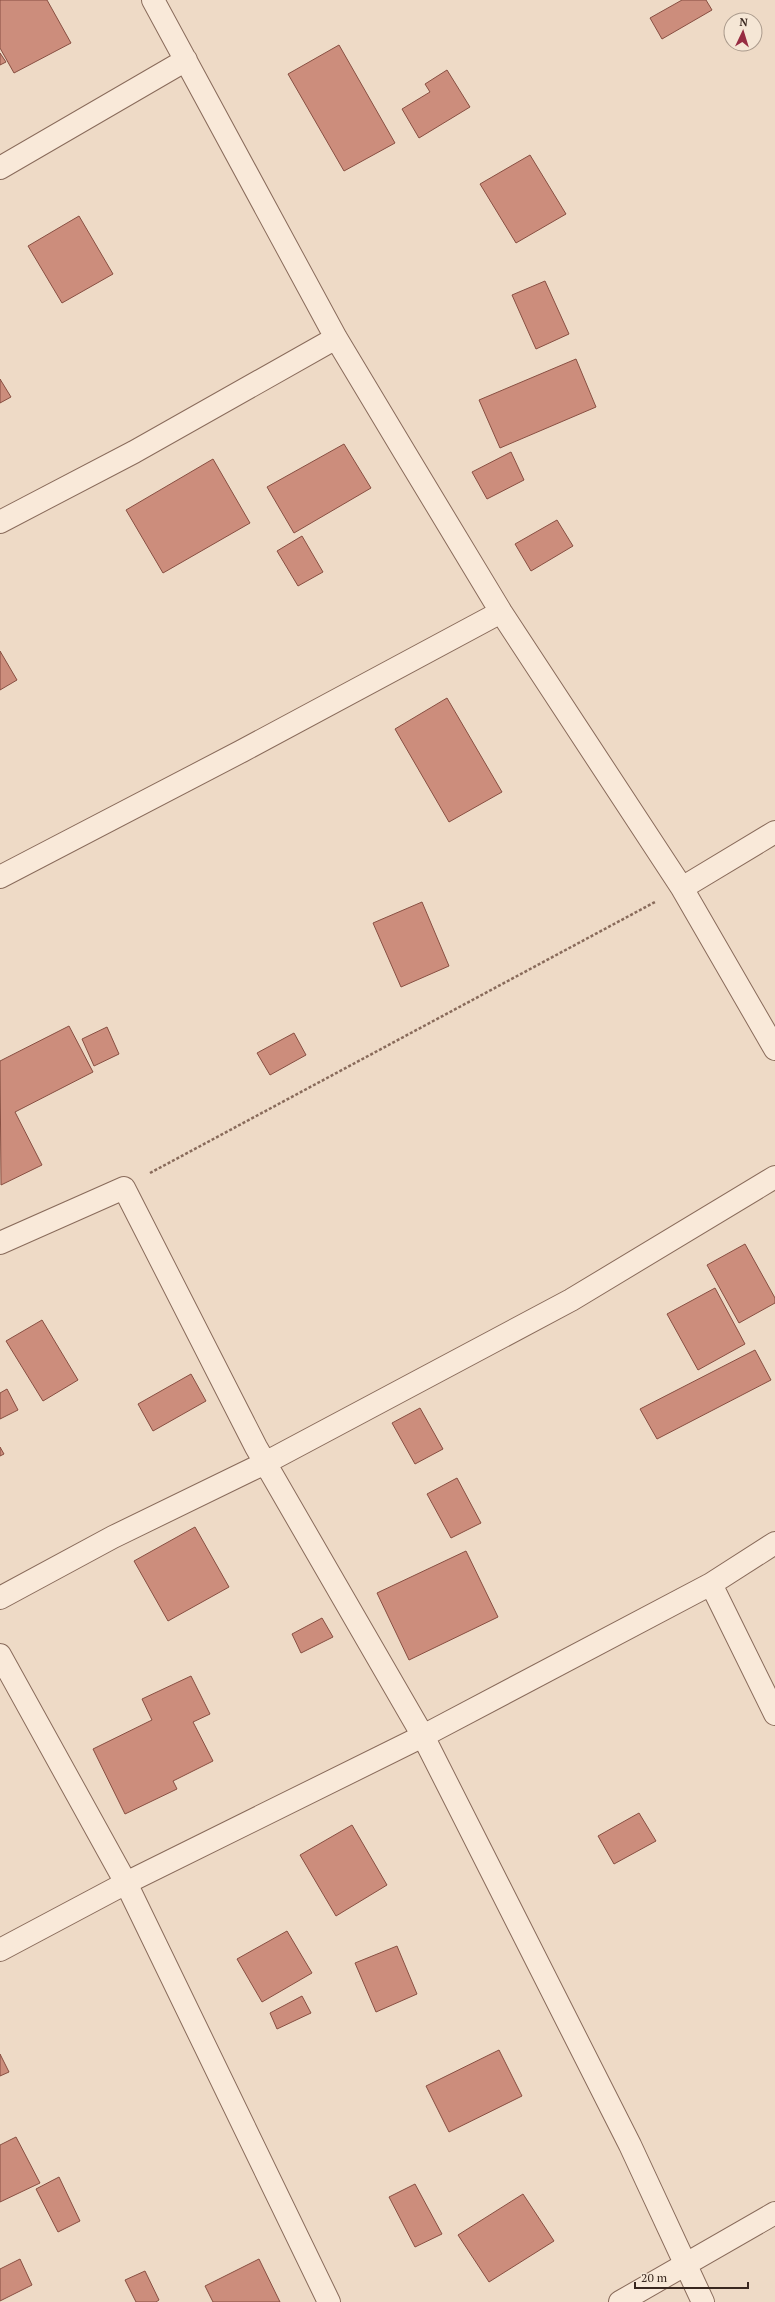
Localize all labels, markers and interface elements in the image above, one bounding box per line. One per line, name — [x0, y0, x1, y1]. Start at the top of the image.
north arrow — [723, 12, 763, 52]
text: N — [739, 15, 749, 29]
scale bar — [635, 2264, 748, 2290]
text: 20 m — [641, 2270, 668, 2285]

